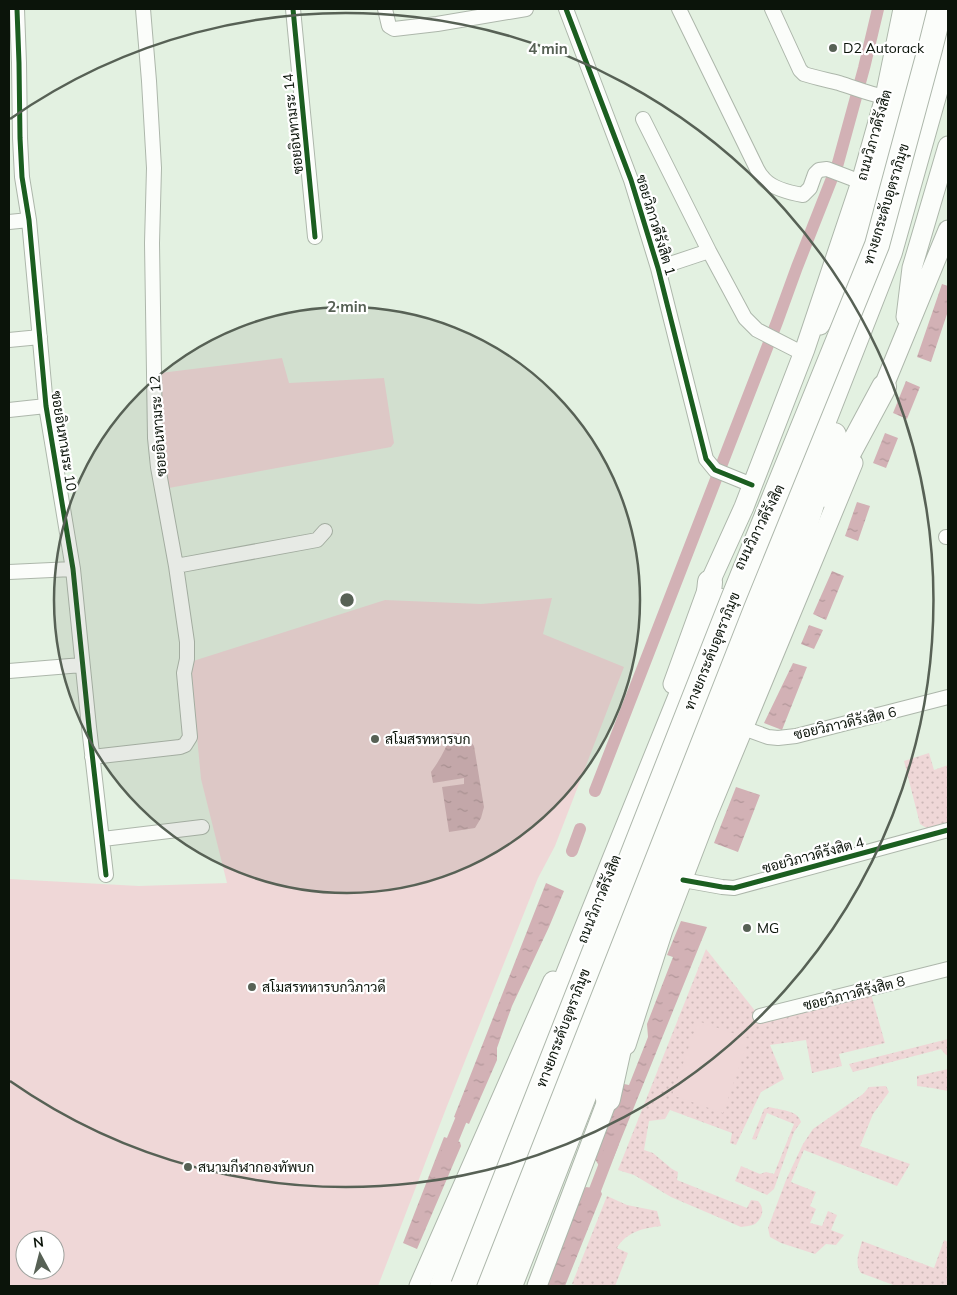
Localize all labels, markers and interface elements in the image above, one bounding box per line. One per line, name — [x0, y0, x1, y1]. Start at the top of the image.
text: 4 min — [528, 39, 568, 58]
place label: D2 Autorack — [843, 39, 925, 57]
marker: D2 Autorack — [827, 42, 839, 54]
street label: ซอยอินทามระ 14 — [279, 72, 307, 175]
street label: ถนนวิภาวดีรังสิต — [852, 87, 896, 183]
street label: ทางยกระดับอุตราภิมุข — [859, 141, 914, 267]
street label: ซอยวิภาวดีรังสิต 1 — [632, 172, 680, 278]
text: 2 min — [327, 297, 367, 316]
street label: ซอยอินทามระ 12 — [145, 375, 171, 477]
street label: ซอยอินทามระ 10 — [47, 390, 81, 492]
street label: ถนนวิภาวดีรังสิต — [730, 481, 788, 573]
street label: ทางยกระดับอุตราภิมุข — [680, 589, 745, 713]
centre of rings — [338, 591, 356, 609]
street label: ซอยวิภาวดีรังสิต 6 — [792, 702, 898, 744]
place label: สโมสรทหารบก — [385, 730, 471, 748]
marker: สโมสรทหารบก — [369, 733, 381, 745]
street label: ซอยวิภาวดีรังสิต 4 — [760, 833, 866, 877]
street label: ถนนวิภาวดีรังสิต — [573, 852, 625, 946]
place label: MG — [757, 919, 779, 937]
marker: MG — [741, 922, 753, 934]
street label: ทางยกระดับอุตราภิมุข — [532, 966, 595, 1090]
street label: ซอยวิภาวดีรังสิต 8 — [801, 972, 907, 1014]
place label: สโมสรทหารบกวิภาวดี — [262, 978, 386, 996]
marker: สโมสรทหารบกวิภาวดี — [246, 981, 258, 993]
place label: สนามกีฬากองทัพบก — [198, 1158, 314, 1176]
marker: สนามกีฬากองทัพบก — [182, 1161, 194, 1173]
north arrow — [15, 1230, 65, 1280]
text: N — [32, 1233, 45, 1252]

